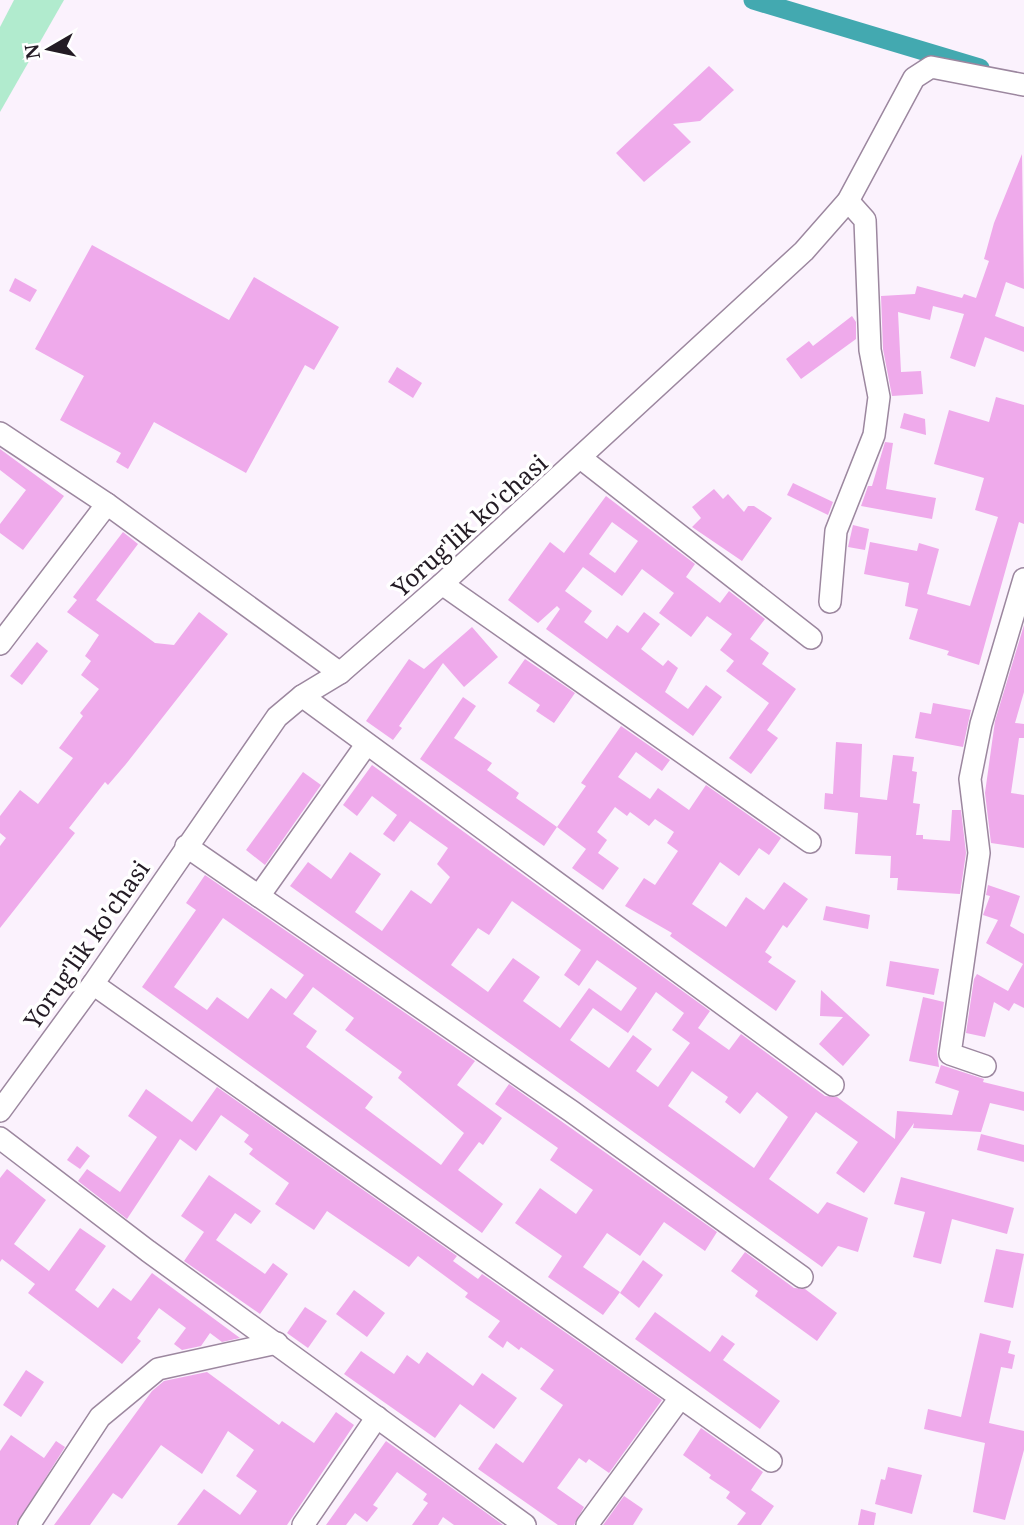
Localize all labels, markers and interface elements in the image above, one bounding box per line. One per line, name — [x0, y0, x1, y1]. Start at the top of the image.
north arrow — [14, 14, 84, 84]
text: N — [18, 42, 46, 61]
street label: Yorug'lik ko'chasi — [383, 446, 554, 604]
street label: Yorug'lik ko'chasi — [15, 853, 157, 1036]

